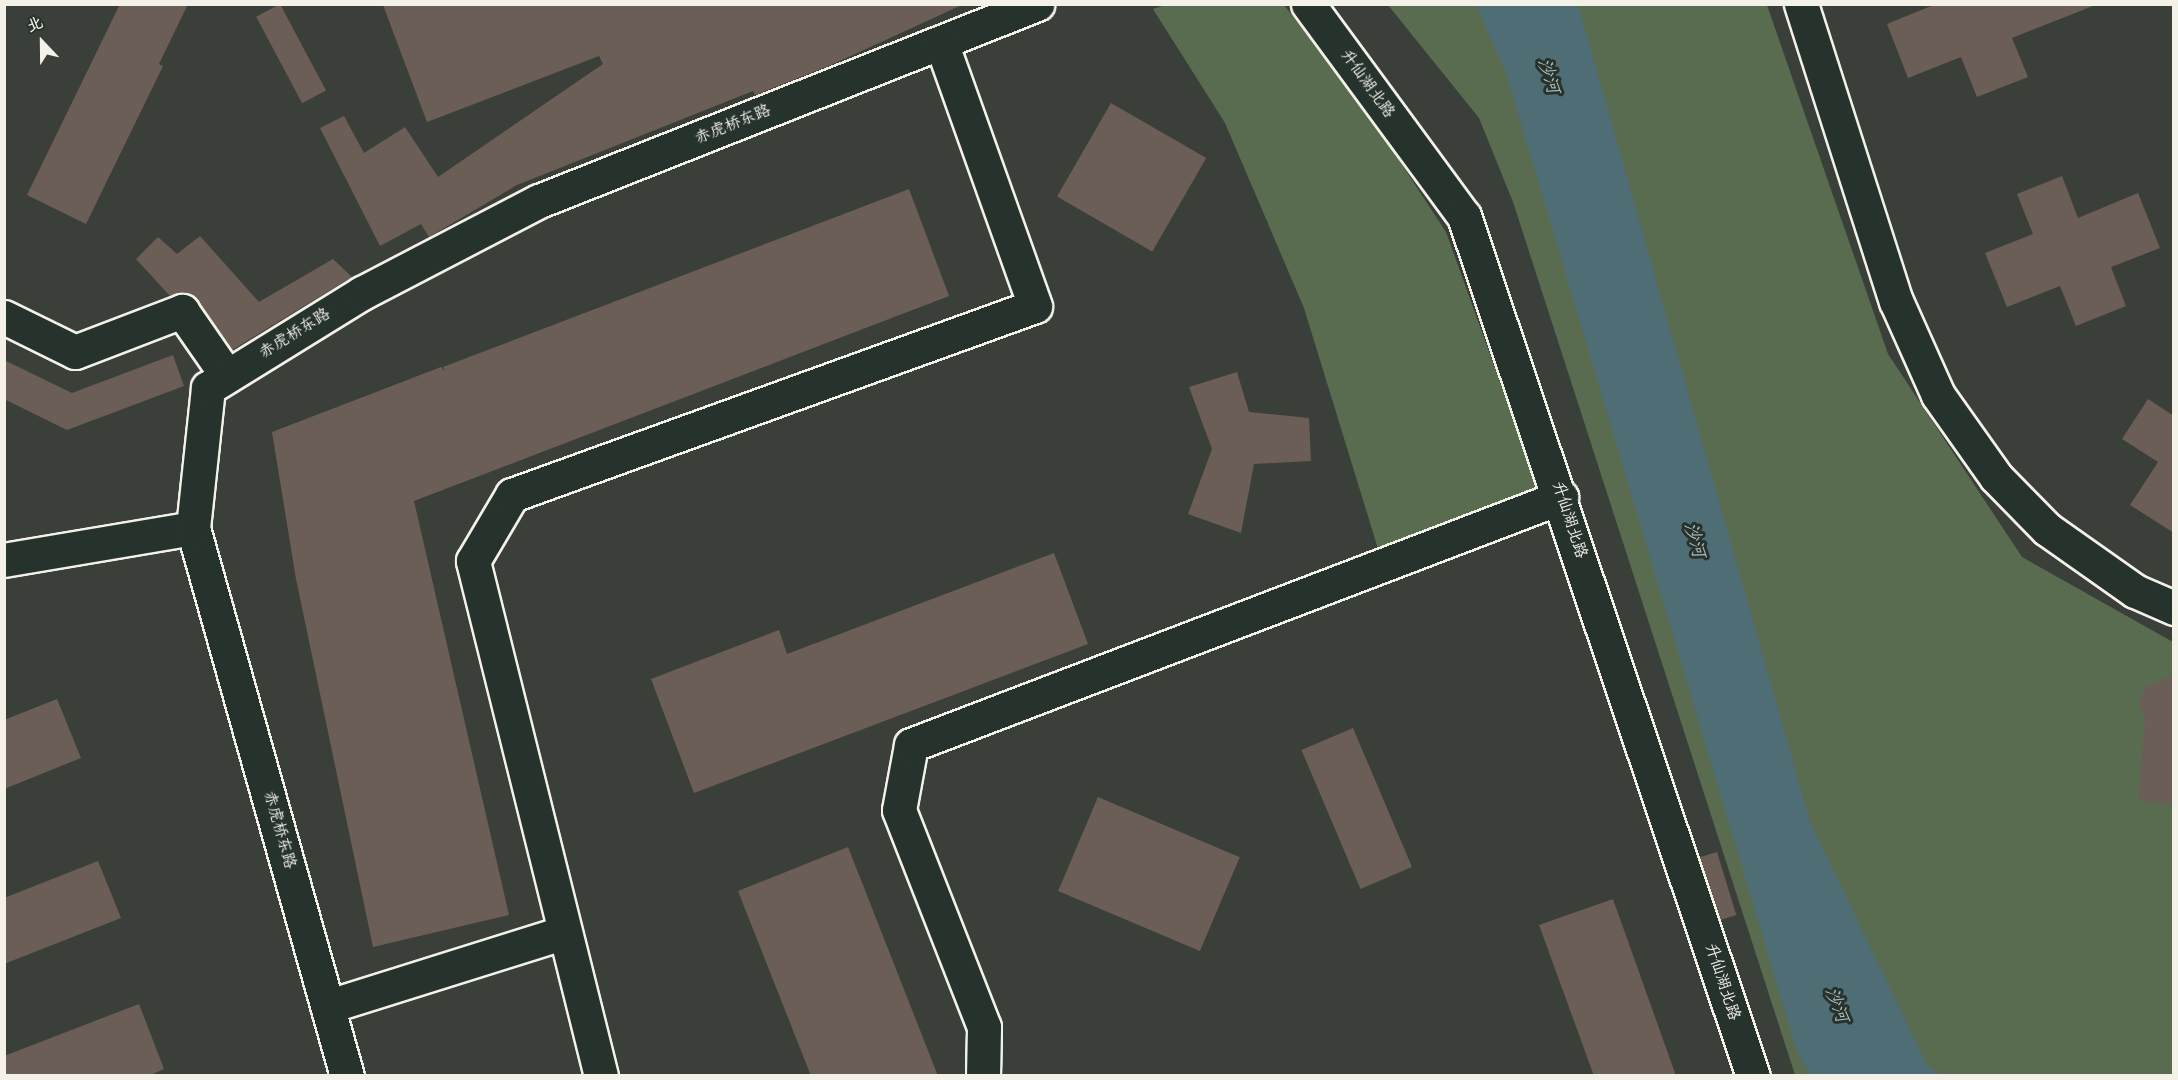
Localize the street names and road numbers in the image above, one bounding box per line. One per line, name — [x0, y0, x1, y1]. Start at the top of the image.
street label: 升仙湖北路 — [1336, 46, 1398, 122]
street label: 赤虎桥东路 — [692, 101, 774, 149]
street label: 赤虎桥东路 — [256, 305, 334, 363]
street label: 升仙湖北路 — [1548, 479, 1590, 561]
street label: 赤虎桥东路 — [259, 789, 299, 871]
street label: 升仙湖北路 — [1701, 941, 1743, 1023]

